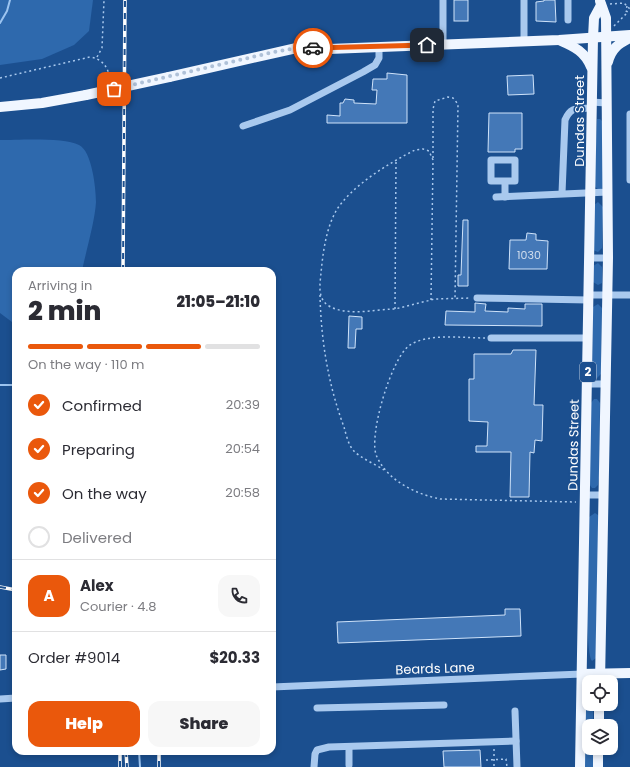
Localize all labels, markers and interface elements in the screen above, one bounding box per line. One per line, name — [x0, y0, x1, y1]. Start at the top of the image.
courier — [293, 28, 333, 68]
pin — [410, 28, 444, 62]
icon: home — [416, 34, 438, 56]
icon: car — [302, 37, 324, 59]
pin — [97, 72, 131, 106]
street label: Dundas Street — [570, 75, 589, 167]
icon: bag — [103, 78, 125, 100]
house number: 1030 — [517, 247, 541, 263]
text: Arriving in — [28, 276, 92, 295]
text: 21:05–21:10 — [177, 291, 260, 312]
text: 2 min — [28, 293, 101, 329]
text: On the way · 110 m — [28, 355, 144, 374]
road number: 2 — [580, 362, 596, 382]
icon: check — [28, 394, 50, 416]
text: Confirmed — [62, 395, 142, 416]
text: 20:39 — [226, 395, 260, 414]
street label: Dundas Street — [563, 399, 584, 491]
icon: check — [28, 438, 50, 460]
text: Preparing — [62, 439, 135, 460]
text: 20:54 — [225, 439, 260, 458]
icon: check — [28, 482, 50, 504]
text: On the way — [62, 483, 147, 504]
text: 20:58 — [225, 483, 260, 502]
text: Delivered — [62, 527, 132, 548]
text: Alex — [80, 575, 114, 596]
button: phone — [218, 575, 260, 617]
text: A — [43, 585, 55, 606]
text: Courier · 4.8 — [80, 597, 156, 616]
text: Order #9014 — [28, 647, 120, 668]
text: $20.33 — [209, 647, 260, 668]
street label: Beards Lane — [395, 658, 475, 679]
map controls — [582, 675, 618, 755]
button: locate — [582, 675, 618, 711]
button: Help — [28, 701, 140, 747]
button: Share — [148, 701, 260, 747]
button: layers — [582, 719, 618, 755]

